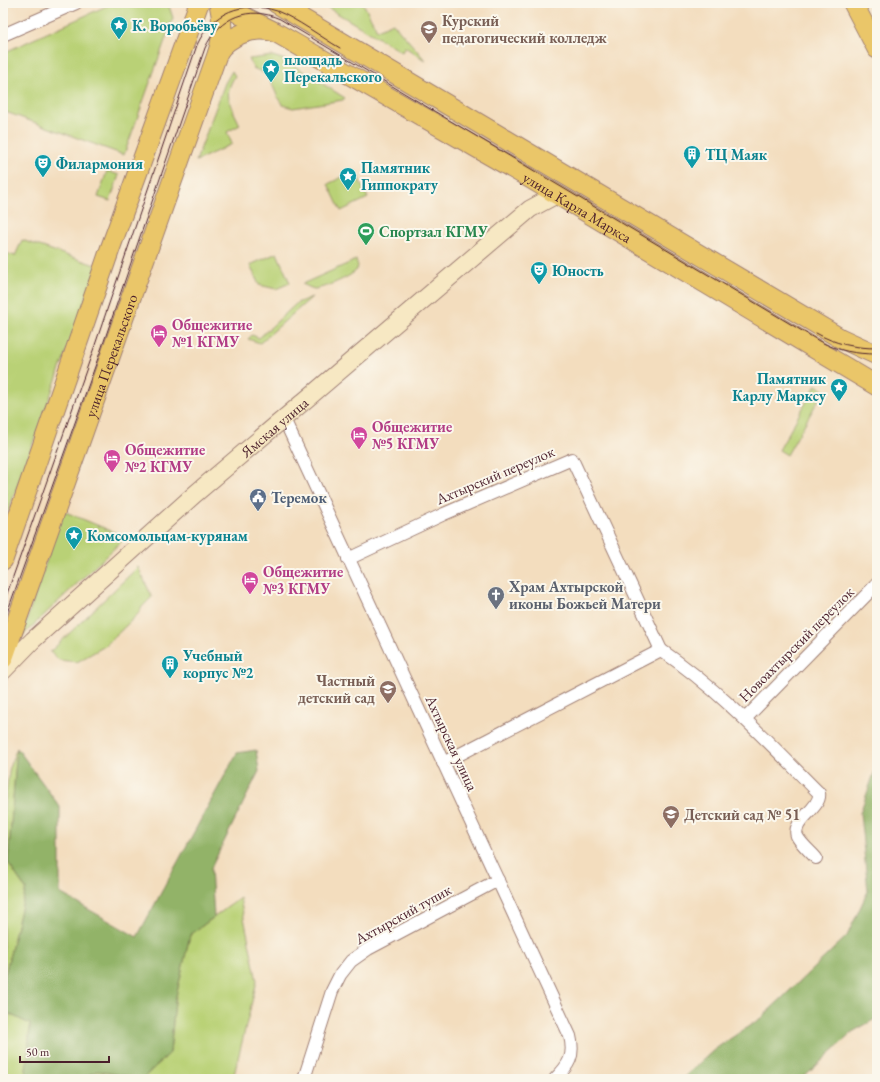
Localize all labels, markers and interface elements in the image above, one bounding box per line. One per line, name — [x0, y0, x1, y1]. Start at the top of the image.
place label: Курский педагогический колледж — [442, 11, 607, 47]
place icon: К. Воробьёву — [109, 15, 129, 40]
place label: К. Воробьёву — [132, 16, 218, 35]
school or university icon: Курский педагогический колледж — [419, 19, 439, 44]
place label: площадь Перекальского — [284, 50, 382, 86]
place icon: площадь Перекальского — [261, 58, 281, 83]
building icon: ТЦ Маяк — [682, 144, 702, 169]
place label: ТЦ Маяк — [705, 145, 768, 164]
theatre icon: Филармония — [33, 153, 53, 178]
place label: Филармония — [56, 154, 143, 173]
place label: Памятник Гиппократу — [361, 158, 439, 194]
place icon: Памятник Гиппократу — [338, 166, 358, 191]
street label: улица Карла Маркса — [520, 167, 635, 247]
sports icon: Спортзал КГМУ — [356, 221, 376, 246]
place label: Спортзал КГМУ — [379, 222, 489, 241]
theatre icon: Юность — [529, 260, 549, 285]
place label: Юность — [552, 261, 604, 280]
street label: улица Перекальского — [80, 291, 141, 420]
place label: Общежитие №1 КГМУ — [172, 315, 252, 351]
hotel icon: Общежитие №1 КГМУ — [149, 323, 169, 348]
place label: Памятник Карлу Марксу — [732, 369, 827, 405]
place icon: Памятник Карлу Марксу — [829, 377, 849, 402]
street label: Ямская улица — [235, 393, 312, 462]
place label: Общежитие №5 КГМУ — [372, 417, 452, 453]
hotel icon: Общежитие №5 КГМУ — [349, 425, 369, 450]
place label: Общежитие №2 КГМУ — [125, 440, 205, 476]
street label: Ахтырский переулок — [432, 441, 557, 509]
hotel icon: Общежитие №2 КГМУ — [102, 448, 122, 473]
public building icon: Теремок — [248, 487, 268, 512]
place label: Теремок — [271, 488, 327, 507]
place icon: Комсомольцам-курянам — [64, 525, 84, 550]
place label: Комсомольцам-курянам — [87, 526, 248, 545]
place label: Общежитие №3 КГМУ — [263, 562, 343, 598]
hotel icon: Общежитие №3 КГМУ — [240, 570, 260, 595]
place label: Храм Ахтырской иконы Божьей Матери — [508, 577, 661, 613]
street label: Новоахтырский переулок — [734, 582, 858, 706]
church icon: Храм Ахтырской иконы Божьей Матери — [486, 585, 506, 610]
place label: Учебный корпус №2 — [182, 646, 254, 682]
building icon: Учебный корпус №2 — [160, 654, 180, 679]
place label: Частный детский сад — [298, 671, 375, 707]
school or university icon: Частный детский сад — [378, 679, 398, 704]
street label: Ахтырская улица — [421, 691, 482, 794]
school or university icon: Детский сад № 51 — [661, 804, 681, 829]
place label: Детский сад № 51 — [684, 805, 800, 824]
street label: Ахтырский тупик — [351, 880, 454, 949]
scale bar — [20, 1038, 109, 1064]
text: 50 m — [26, 1044, 50, 1060]

